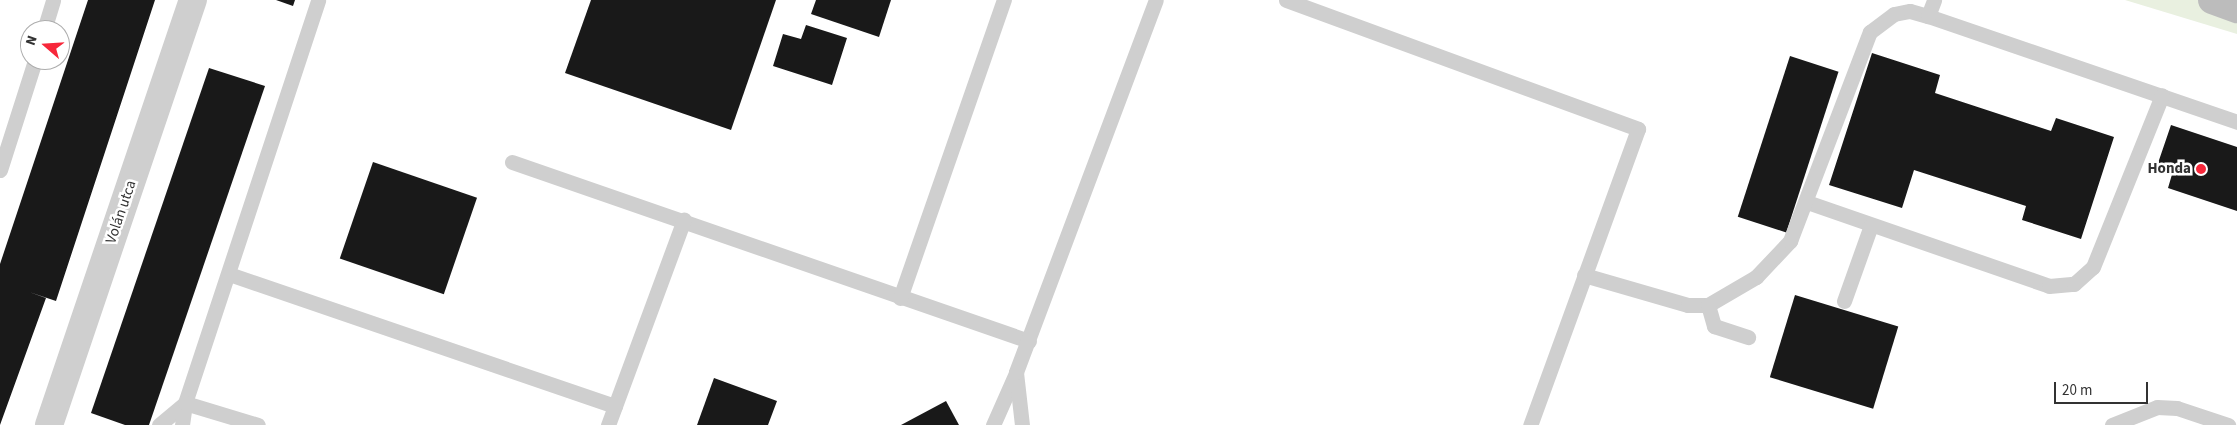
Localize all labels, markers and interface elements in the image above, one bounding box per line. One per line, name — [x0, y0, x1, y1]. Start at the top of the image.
north arrow — [20, 20, 70, 70]
text: N — [21, 33, 43, 48]
place label: Honda — [2147, 160, 2191, 178]
marker: Honda — [2195, 163, 2207, 175]
street label: Volán utca — [102, 178, 140, 246]
scale bar — [2057, 372, 2151, 404]
text: 20 m — [2062, 380, 2092, 401]

